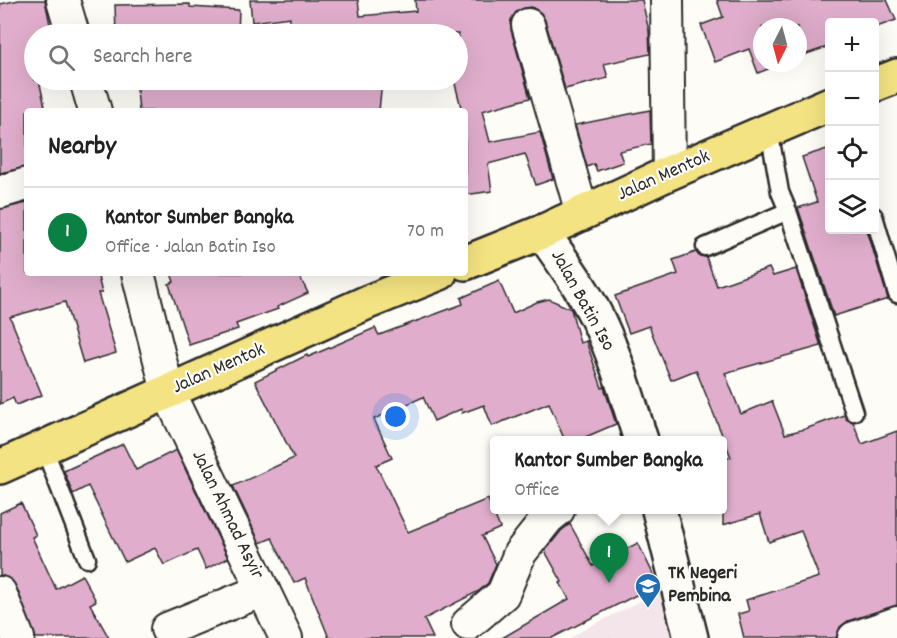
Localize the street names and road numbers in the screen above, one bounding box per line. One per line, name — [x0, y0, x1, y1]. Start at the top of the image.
street label: Jalan Mentok — [613, 143, 715, 209]
street label: Jalan Batin Iso — [543, 245, 621, 357]
street label: Jalan Mentok — [168, 336, 270, 402]
street label: Jalan Ahmad Asyir — [184, 446, 271, 585]

